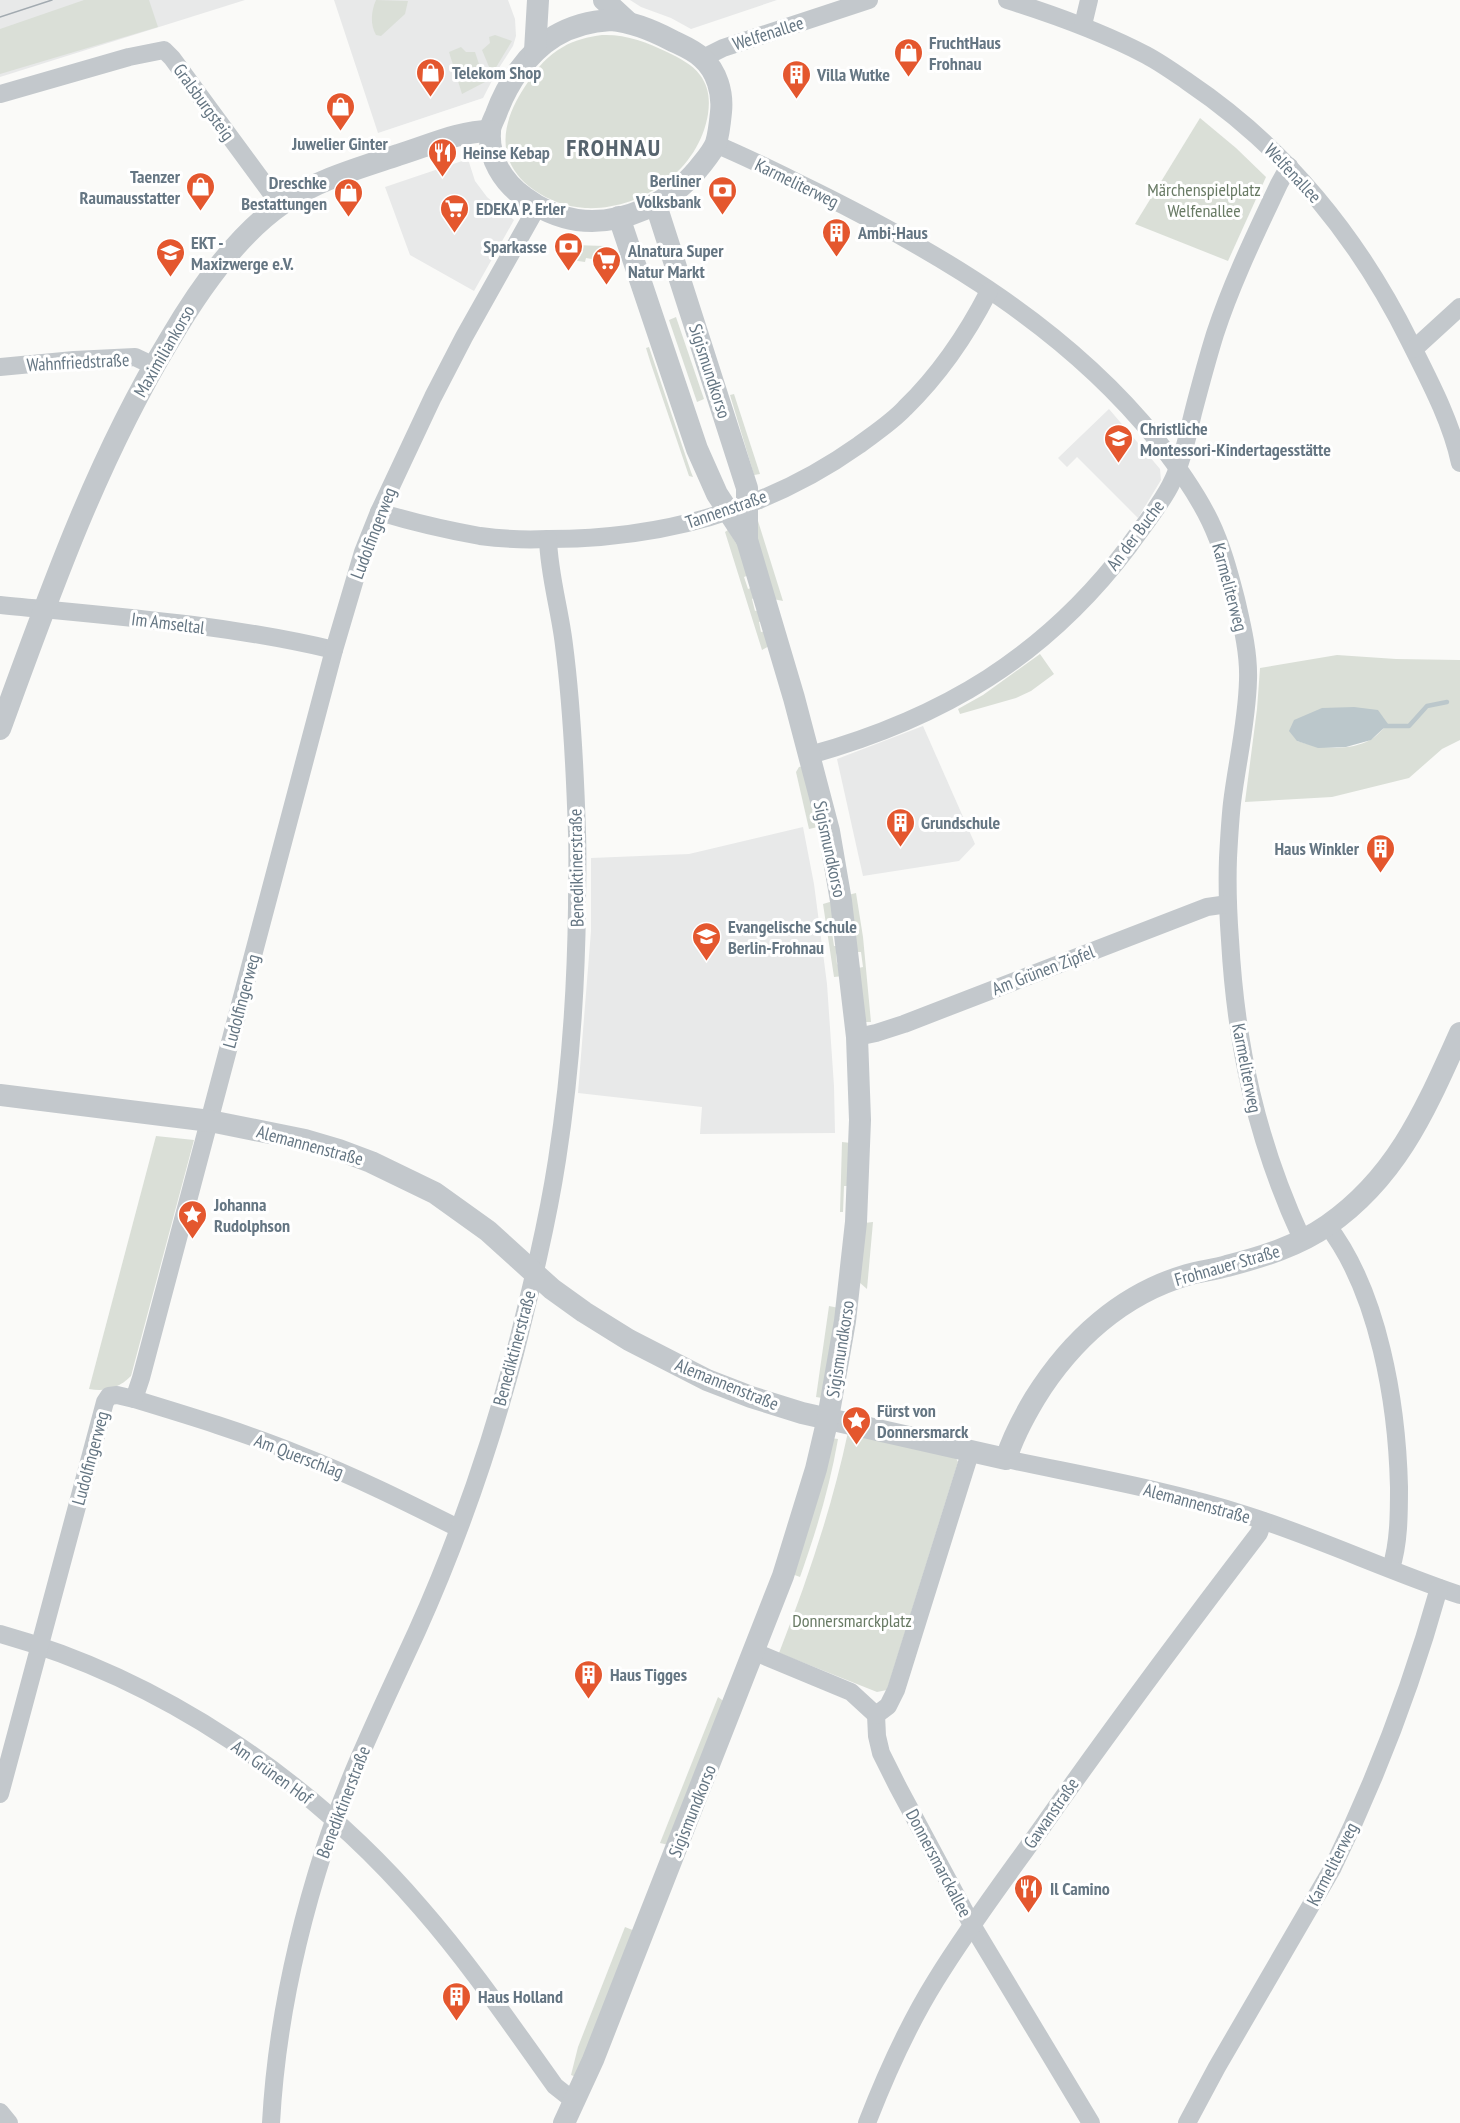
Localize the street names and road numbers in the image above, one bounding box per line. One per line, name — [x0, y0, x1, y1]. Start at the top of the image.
street label: Welfenallee — [730, 11, 806, 55]
street label: Gralsburgsteig — [168, 59, 240, 145]
street label: Welfenallee — [1260, 138, 1326, 208]
street label: Karmeliterweg — [751, 153, 843, 213]
street label: Maximiliankorso — [128, 301, 200, 401]
street label: Sigismundkorso — [684, 321, 736, 421]
street label: Wahnfriedstraße — [26, 348, 130, 376]
street label: Ludolfingerweg — [345, 484, 401, 582]
street label: Tannenstraße — [682, 484, 770, 534]
street label: An der Buche — [1101, 495, 1169, 575]
street label: Karmeliterweg — [1207, 540, 1253, 634]
street label: Im Amseltal — [130, 607, 207, 639]
street label: Sigismundkorso — [809, 799, 851, 900]
street label: Benediktinerstraße — [563, 809, 589, 927]
street label: Am Grünen Zipfel — [988, 940, 1098, 1000]
street label: Ludolfingerweg — [217, 952, 265, 1050]
street label: Karmeliterweg — [1227, 1021, 1267, 1115]
street label: Alemannenstraße — [254, 1120, 366, 1170]
street label: Frohnauer Straße — [1172, 1239, 1282, 1291]
street label: Benediktinerstraße — [488, 1288, 540, 1408]
street label: Sigismundkorso — [821, 1299, 859, 1399]
street label: Alemannenstraße — [672, 1353, 782, 1415]
street label: Ludolfingerweg — [66, 1409, 114, 1507]
street label: Am Querschlag — [251, 1428, 347, 1484]
street label: Alemannenstraße — [1141, 1478, 1253, 1528]
street label: Am Grünen Hof — [227, 1735, 318, 1810]
street label: Benediktinerstraße — [311, 1743, 375, 1861]
street label: Sigismundkorso — [663, 1761, 721, 1861]
street label: Gawanstraße — [1018, 1773, 1084, 1853]
street label: Donnersmarckallee — [901, 1805, 977, 1921]
street label: Karmeliterweg — [1301, 1818, 1363, 1910]

